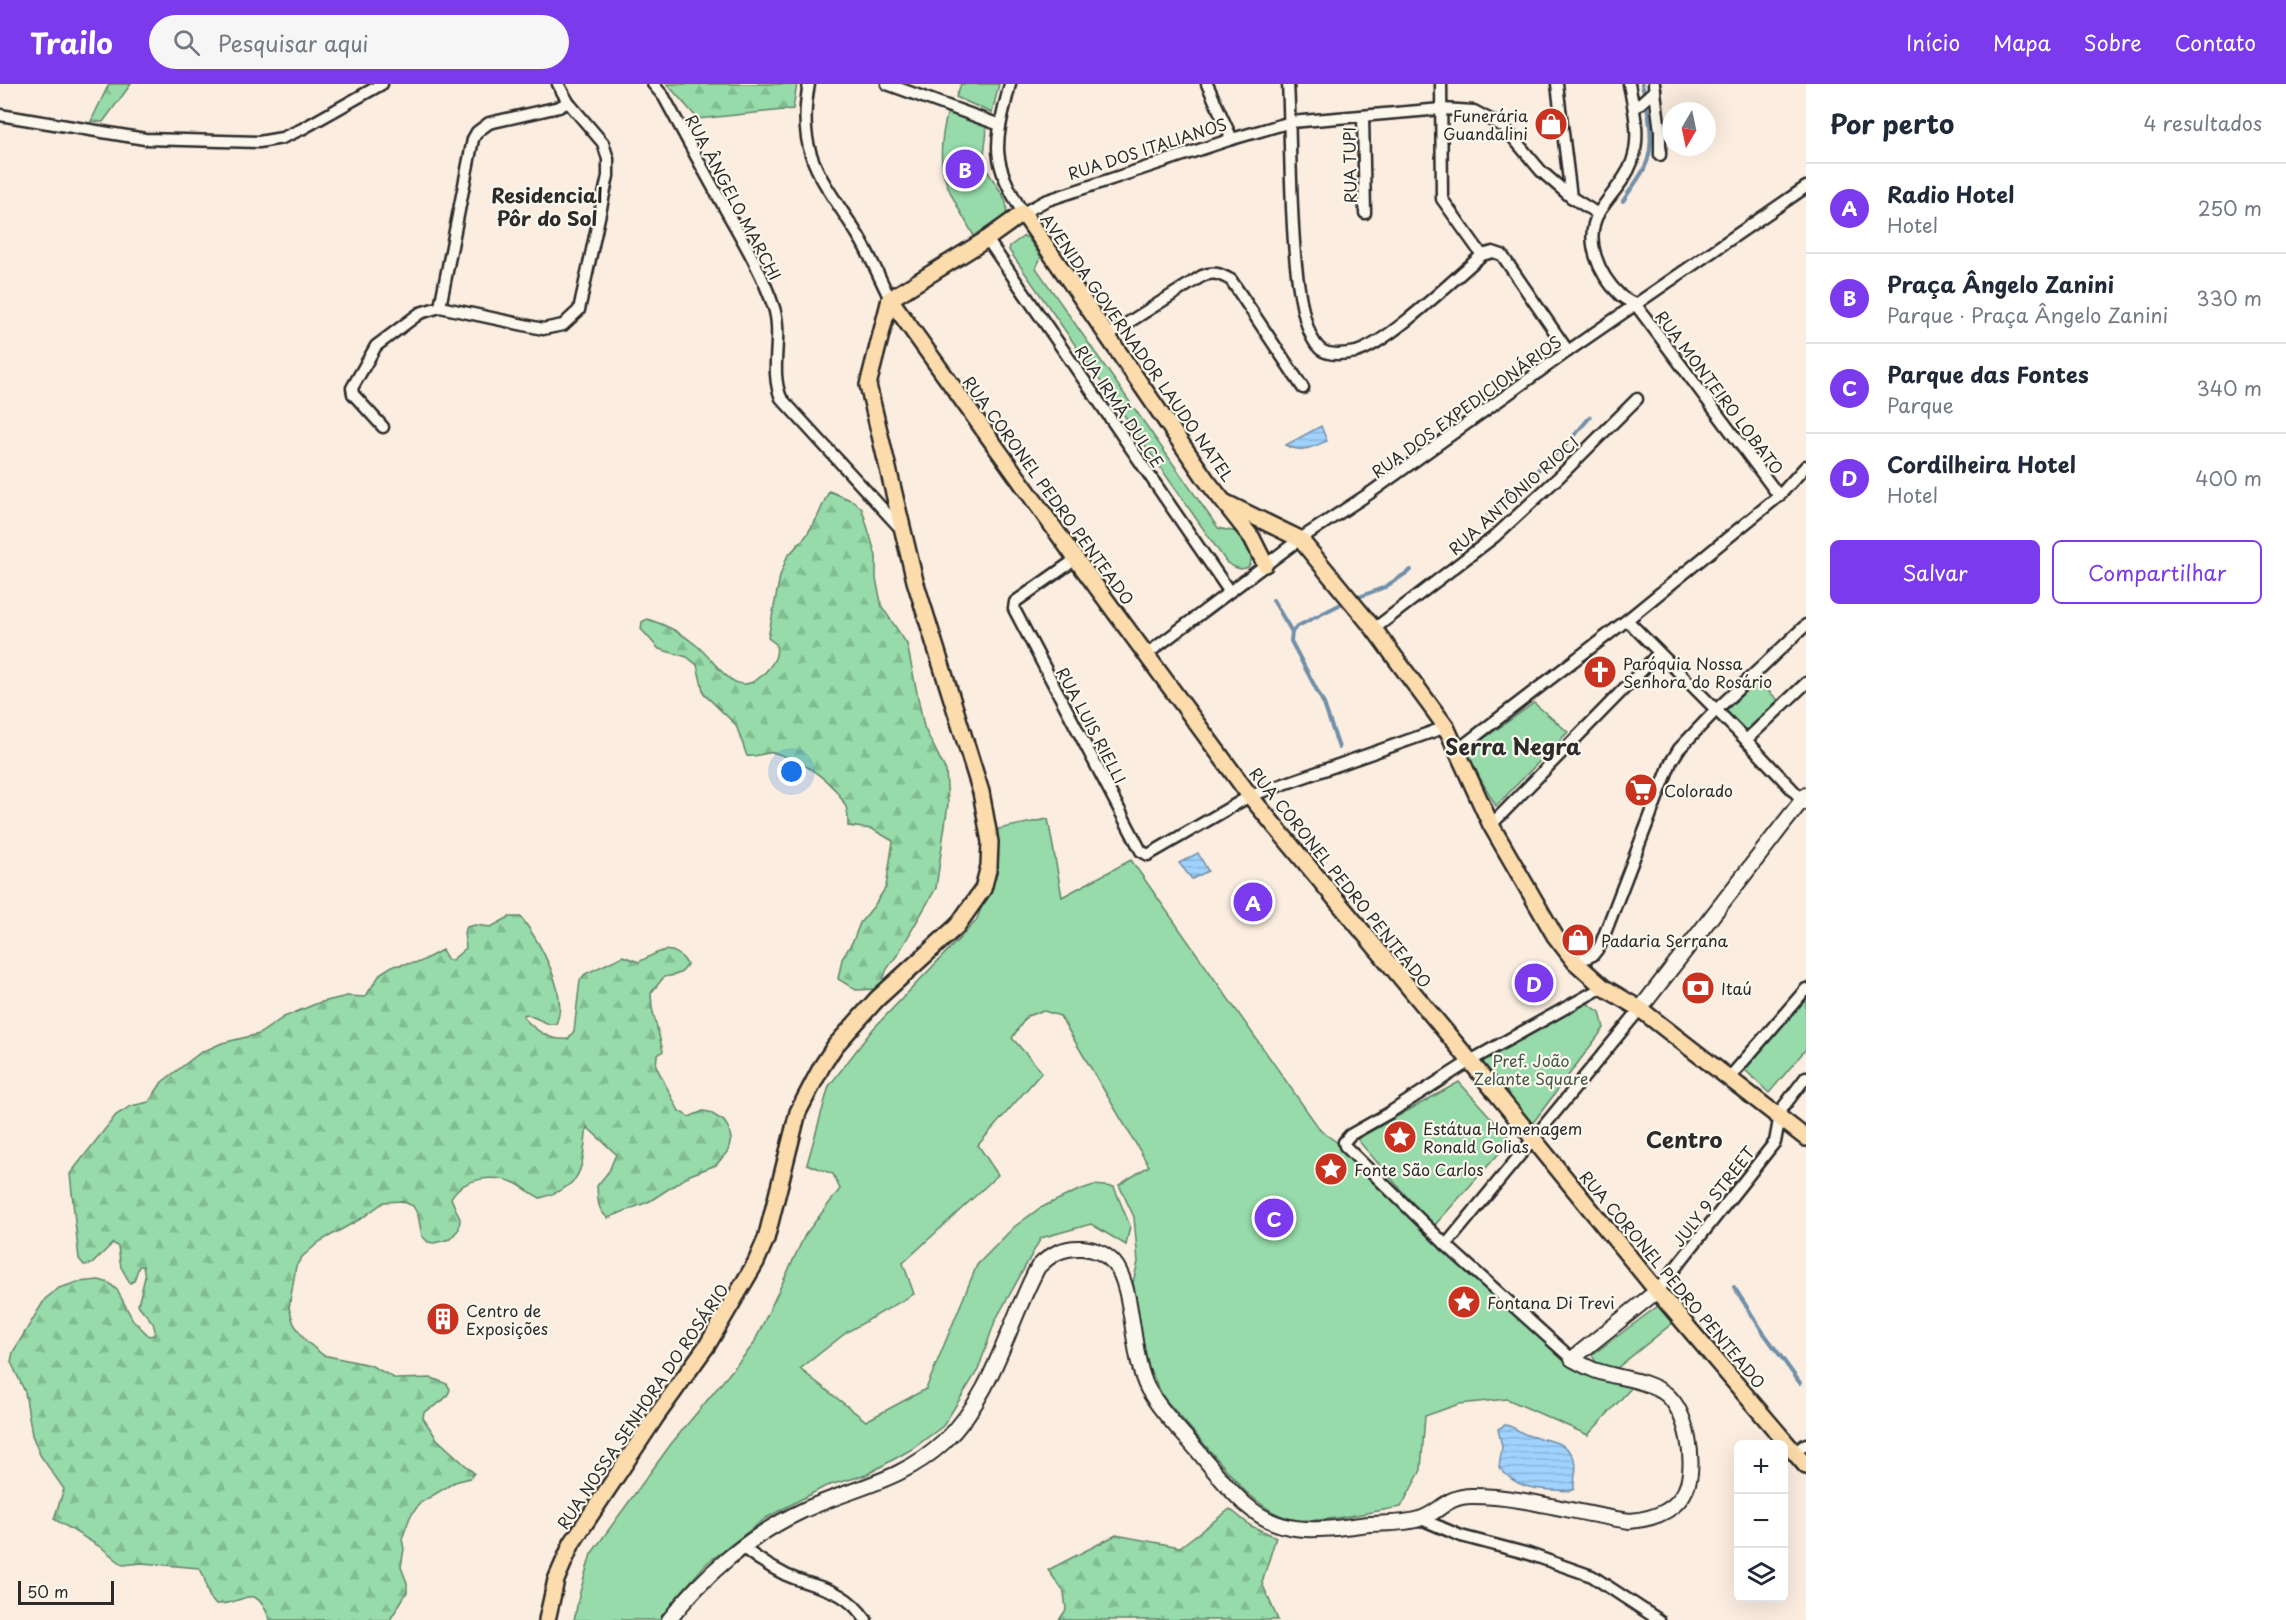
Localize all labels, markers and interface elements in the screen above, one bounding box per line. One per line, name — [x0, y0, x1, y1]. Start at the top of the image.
search box — [149, 15, 569, 69]
text: Trailo — [30, 21, 113, 64]
icon: search — [170, 26, 203, 59]
text: Pesquisar aqui — [218, 26, 369, 59]
text: Início — [1906, 26, 1960, 58]
text: Mapa — [1993, 26, 2051, 58]
text: Sobre — [2084, 26, 2142, 58]
text: Contato — [2175, 26, 2256, 58]
north arrow — [1662, 102, 1716, 156]
place label: Funerária Guandalini — [1443, 103, 1528, 145]
text: Por perto — [1830, 104, 1954, 143]
shop icon: Funerária Guandalini — [1533, 106, 1569, 142]
text: 4 resultados — [2144, 108, 2262, 138]
street label: RUA ÂNGELO MARCHI — [680, 110, 788, 284]
street label: RUA DOS ITALIANOS — [1064, 111, 1230, 185]
street label: RUA TUPI — [1336, 126, 1362, 204]
pin: B — [946, 146, 984, 191]
text: Radio Hotel — [1887, 177, 2014, 210]
district label: Residencial Pôr do Sol — [491, 180, 603, 233]
text: A — [1842, 193, 1857, 223]
text: 250 m — [2198, 193, 2262, 223]
street label: AVENIDA GOVERNADOR LAUDO NATEL — [1036, 208, 1240, 486]
text: Hotel — [1887, 210, 1938, 240]
text: Praça Ângelo Zanini — [1887, 267, 2114, 300]
text: B — [1843, 283, 1856, 313]
text: 330 m — [2196, 283, 2262, 313]
text: Parque · Praça Ângelo Zanini — [1887, 300, 2168, 330]
street label: RUA MONTEIRO LOBATO — [1650, 305, 1790, 479]
street label: RUA DOS EXPEDICIONÁRIOS — [1366, 329, 1566, 483]
street label: RUA IRMÃ DULCE — [1070, 340, 1170, 472]
text: Parque das Fontes — [1887, 357, 2089, 390]
street label: RUA CORONEL PEDRO PENTEADO — [958, 371, 1140, 609]
text: C — [1842, 373, 1857, 403]
text: 340 m — [2197, 373, 2262, 403]
text: Parque — [1887, 390, 1954, 420]
street label: RUA ANTÔNIO RIOCI — [1443, 430, 1583, 560]
text: Cordilheira Hotel — [1887, 447, 2076, 480]
text: D — [1842, 463, 1857, 493]
text: 400 m — [2195, 463, 2262, 493]
text: Hotel — [1887, 480, 1938, 510]
button: Salvar — [1830, 540, 2040, 604]
button: Compartilhar — [2052, 540, 2262, 604]
place label: Paróquia Nossa Senhora do Rosário — [1623, 651, 1772, 693]
church icon: Paróquia Nossa Senhora do Rosário — [1582, 654, 1618, 690]
street label: RUA LUIS RIELLI — [1051, 662, 1133, 788]
district label: Serra Negra — [1445, 729, 1581, 762]
your location — [777, 757, 806, 786]
street label: RUA CORONEL PEDRO PENTEADO — [1246, 763, 1436, 991]
supermarket icon: Colorado — [1623, 772, 1659, 808]
place label: Colorado — [1664, 778, 1733, 802]
pin: A — [1234, 880, 1272, 924]
shop icon: Padaria Serrana — [1560, 922, 1596, 958]
place label: Padaria Serrana — [1601, 928, 1728, 952]
pin: D — [1514, 960, 1553, 1006]
bank icon: Itaú — [1680, 970, 1716, 1006]
place label: Itaú — [1721, 976, 1752, 1000]
park label: Pref. João Zelante Square — [1474, 1048, 1588, 1090]
place label: Estátua Homenagem Ronald Golias — [1423, 1116, 1582, 1158]
place icon: Estátua Homenagem Ronald Golias — [1382, 1119, 1418, 1155]
district label: Centro — [1646, 1122, 1722, 1155]
street label: JULY 9 STREET — [1666, 1141, 1760, 1251]
place icon: Fonte São Carlos — [1313, 1151, 1349, 1187]
place label: Fonte São Carlos — [1354, 1157, 1483, 1181]
street label: RUA CORONEL PEDRO PENTEADO — [1575, 1165, 1771, 1393]
pin: C — [1254, 1196, 1294, 1240]
street label: RUA NOSSA SENHORA DO ROSÁRIO — [551, 1278, 733, 1534]
place icon: Fontana Di Trevi — [1446, 1284, 1482, 1320]
place label: Fontana Di Trevi — [1487, 1290, 1615, 1314]
place label: Centro de Exposições — [466, 1298, 548, 1340]
building icon: Centro de Exposições — [425, 1301, 461, 1337]
map controls — [1734, 1440, 1788, 1602]
button: + — [1734, 1440, 1788, 1494]
button: − — [1734, 1494, 1788, 1548]
button: layers — [1734, 1548, 1788, 1602]
scale bar — [18, 1578, 114, 1606]
text: 50 m — [27, 1579, 68, 1603]

